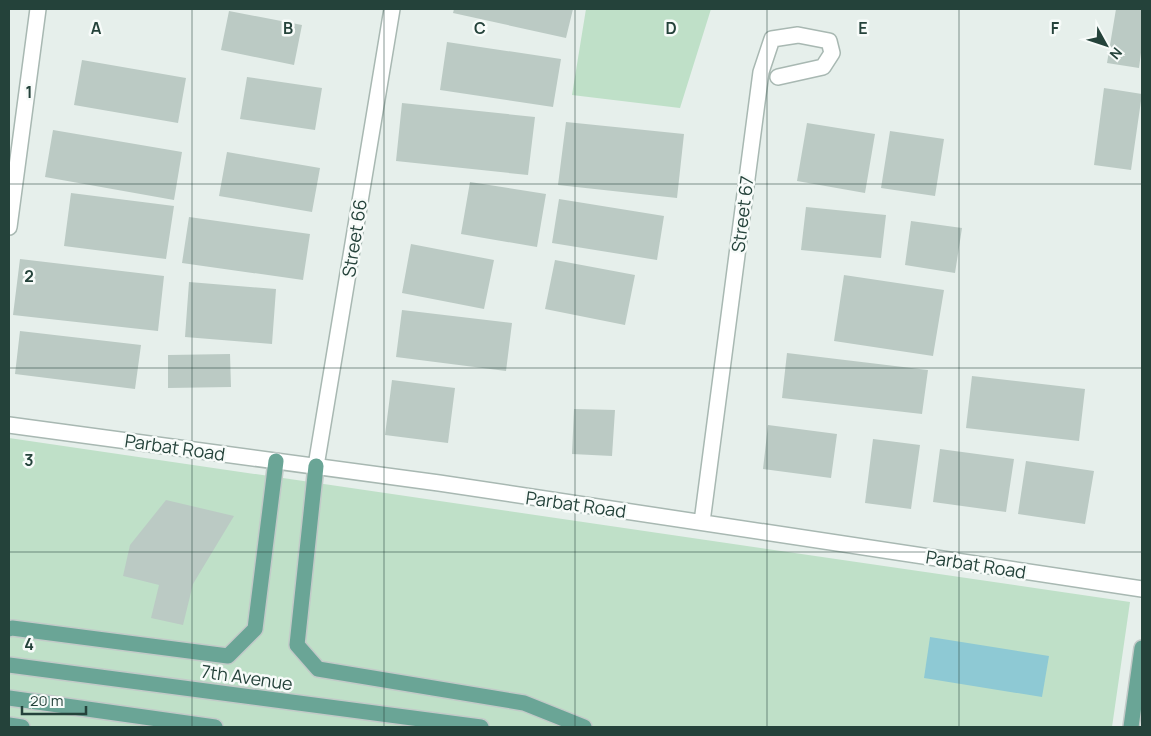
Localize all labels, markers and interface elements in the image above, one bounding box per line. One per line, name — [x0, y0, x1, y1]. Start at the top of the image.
text: A — [91, 17, 102, 39]
text: B — [283, 17, 293, 39]
text: C — [474, 17, 486, 39]
text: D — [665, 17, 677, 39]
text: E — [858, 17, 868, 39]
text: F — [1051, 17, 1060, 39]
north arrow — [1081, 20, 1131, 70]
text: N — [1106, 44, 1127, 64]
text: 1 — [25, 81, 33, 103]
street label: Street 67 — [725, 174, 759, 254]
street label: Street 66 — [336, 197, 372, 279]
text: 2 — [24, 265, 34, 287]
street label: Parbat Road — [123, 428, 227, 466]
text: 3 — [24, 449, 34, 471]
street label: Parbat Road — [524, 485, 628, 523]
street label: Parbat Road — [924, 544, 1028, 584]
text: 4 — [24, 633, 34, 655]
street label: 7th Avenue — [200, 659, 294, 695]
scale bar — [22, 684, 86, 716]
text: 20 m — [30, 690, 63, 711]

